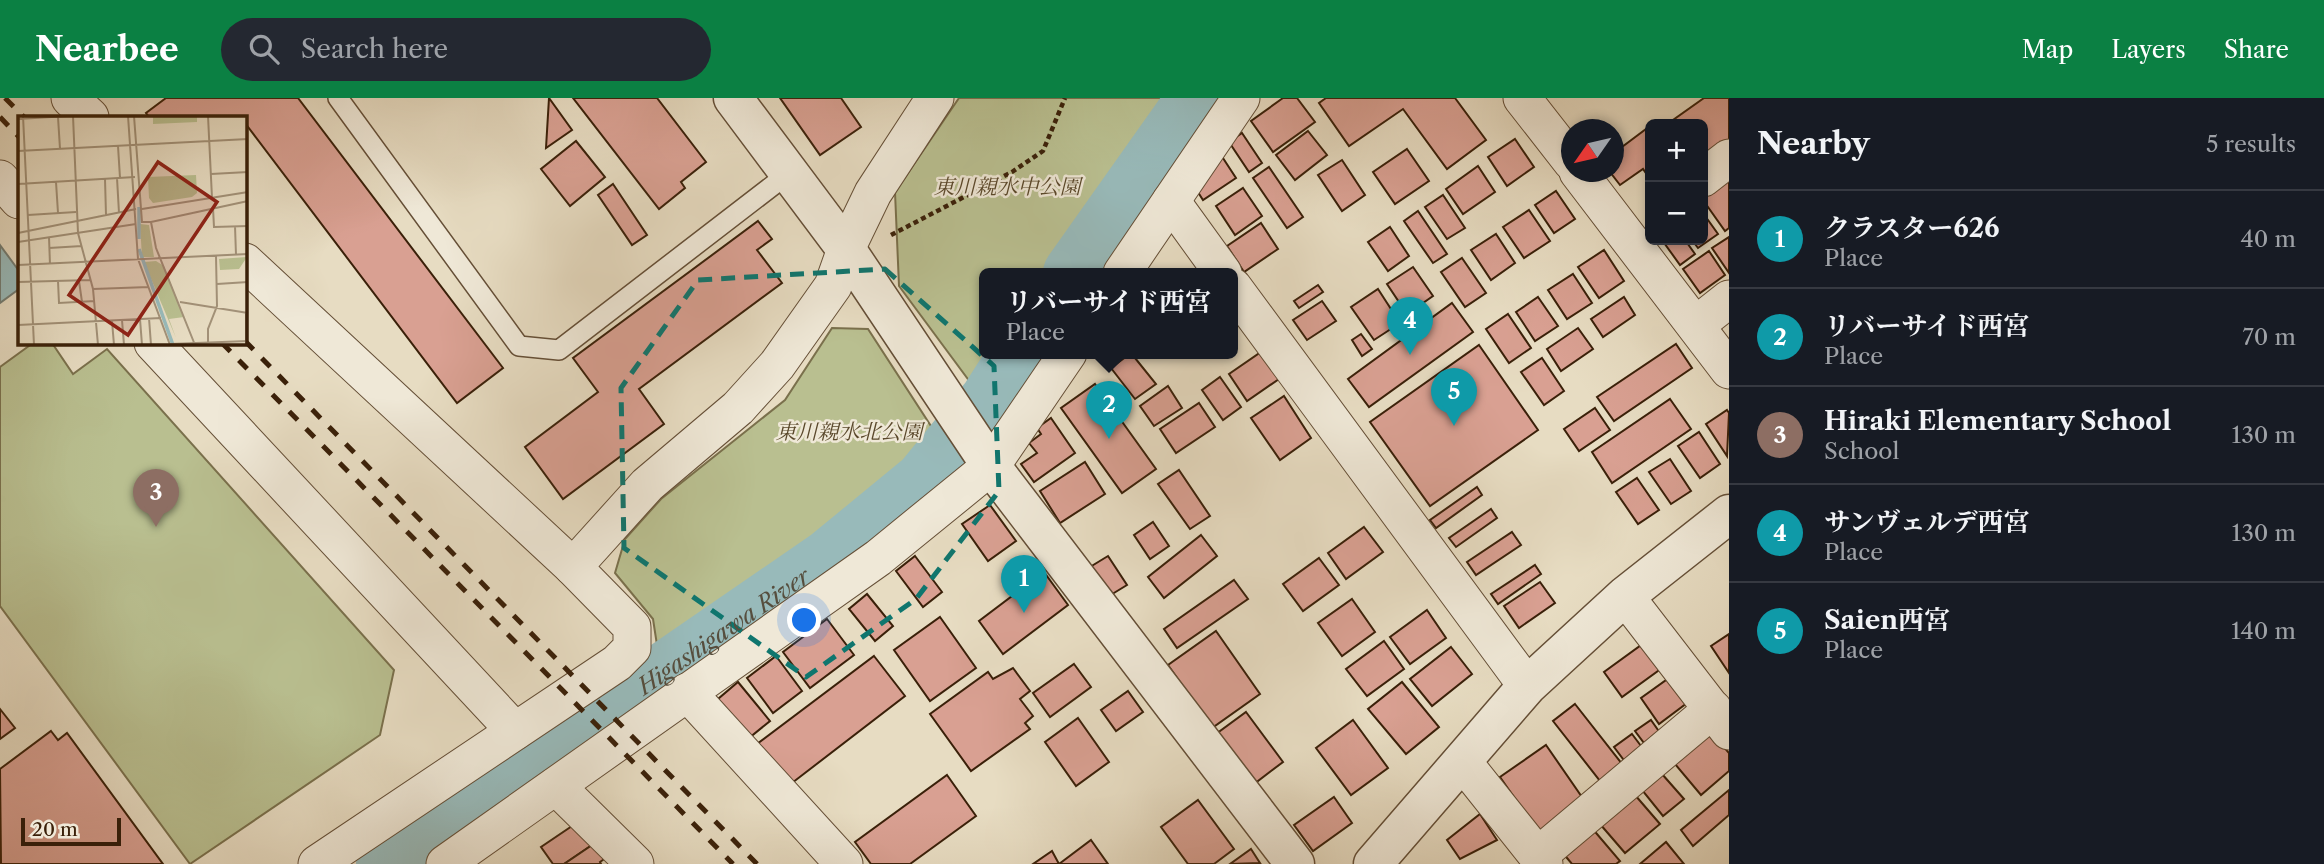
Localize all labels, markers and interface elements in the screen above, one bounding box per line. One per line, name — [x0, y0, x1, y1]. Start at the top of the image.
search box — [221, 18, 711, 81]
text: Nearbee — [35, 29, 179, 70]
icon: search — [245, 30, 283, 68]
text: Search here — [301, 33, 448, 65]
text: Map — [2022, 35, 2073, 64]
text: Layers — [2111, 35, 2186, 64]
text: Share — [2224, 35, 2289, 64]
inset map — [18, 116, 247, 345]
north arrow — [1561, 119, 1624, 182]
map controls — [1645, 119, 1708, 245]
button: + — [1645, 119, 1708, 182]
text: Nearby — [1757, 125, 1870, 162]
text: 5 results — [2206, 130, 2296, 158]
park label: 東川親水中公園 — [934, 174, 1083, 199]
button: − — [1645, 182, 1708, 245]
text: クラスター626 — [1824, 212, 2000, 244]
text: 1 — [1775, 225, 1785, 253]
text: 40 m — [2241, 225, 2296, 253]
text: Place — [1824, 244, 1883, 272]
popup — [979, 268, 1238, 359]
text: リバーサイド西宮 — [1006, 286, 1211, 318]
pin: 4 — [1387, 297, 1433, 355]
text: リバーサイド西宮 — [1824, 310, 2029, 342]
text: Place — [1006, 318, 1065, 346]
text: 2 — [1773, 323, 1787, 351]
text: 70 m — [2243, 323, 2296, 351]
text: Place — [1824, 342, 1883, 370]
pin: 5 — [1431, 368, 1477, 426]
pin: 2 — [1086, 381, 1132, 439]
text: Hiraki Elementary School — [1824, 405, 2171, 437]
park label: 東川親水北公園 — [776, 419, 925, 444]
text: 3 — [1774, 421, 1787, 449]
text: 130 m — [2232, 421, 2296, 449]
text: School — [1824, 437, 1899, 465]
pin: 3 — [133, 469, 179, 527]
text: サンヴェルデ西宮 — [1824, 506, 2030, 538]
text: 4 — [1773, 519, 1787, 547]
text: 130 m — [2232, 519, 2296, 547]
text: Place — [1824, 538, 1883, 566]
pin: 1 — [1001, 555, 1047, 613]
water label: Higashigawa River — [630, 562, 817, 702]
your location — [787, 603, 821, 637]
text: Saien西宮 — [1824, 604, 1950, 636]
text: 5 — [1774, 617, 1786, 645]
text: 140 m — [2231, 617, 2296, 645]
text: Place — [1824, 636, 1883, 664]
scale bar — [21, 815, 121, 847]
text: 20 m — [32, 818, 78, 841]

